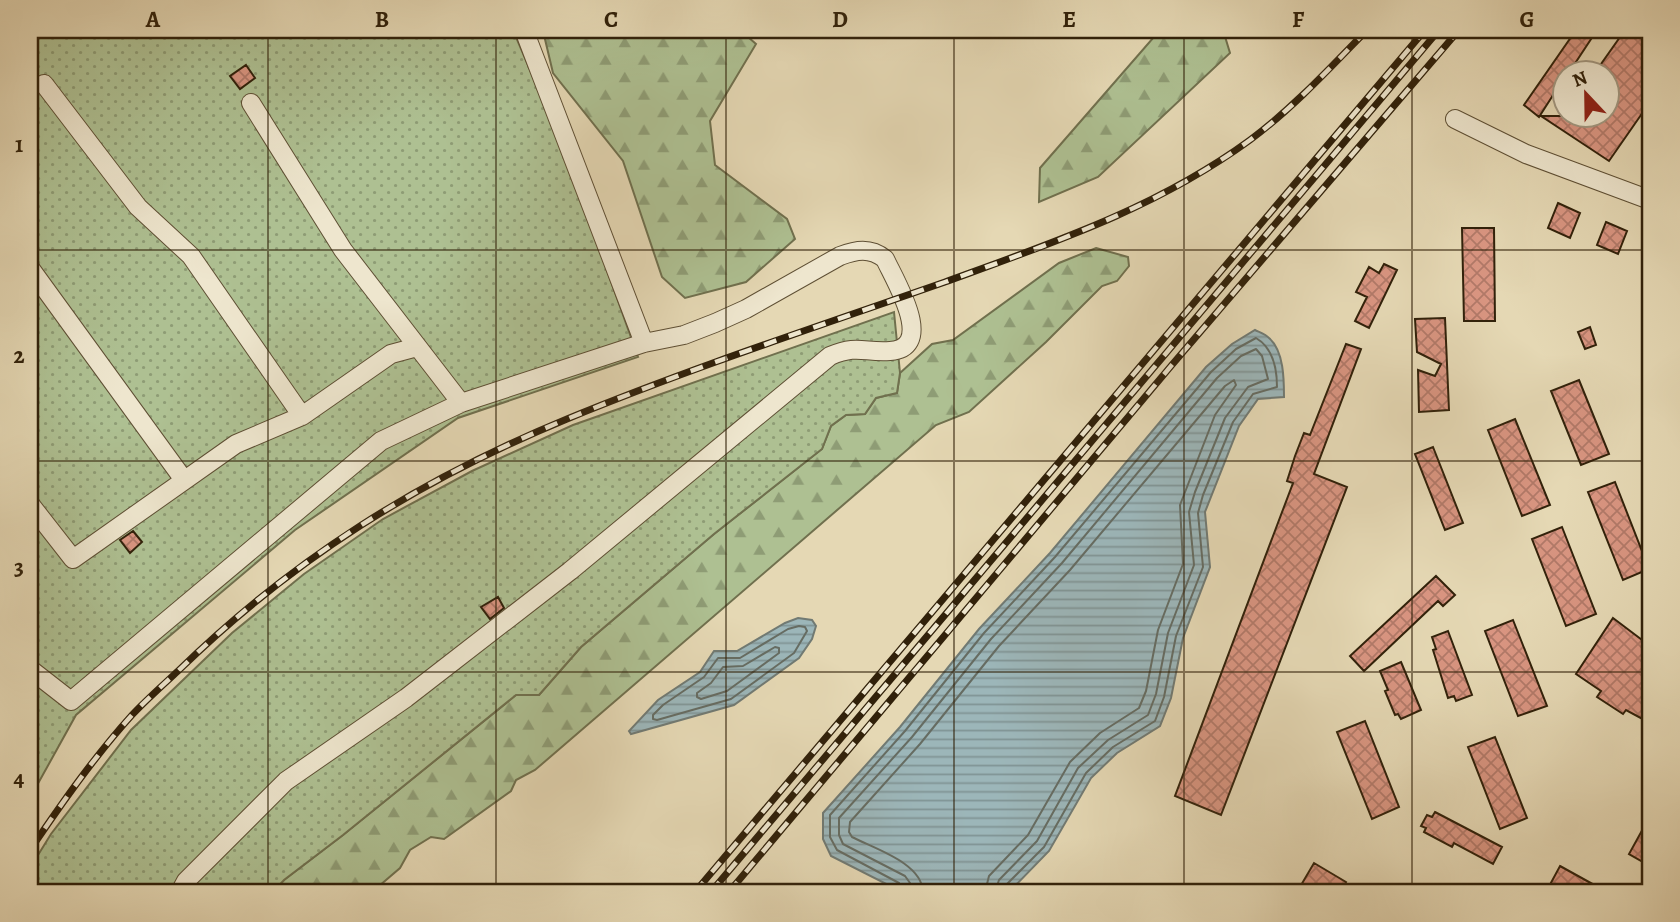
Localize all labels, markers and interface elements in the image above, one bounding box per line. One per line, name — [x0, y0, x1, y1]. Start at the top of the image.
text: A — [145, 4, 161, 35]
text: B — [375, 4, 389, 35]
text: C — [604, 4, 618, 35]
text: D — [832, 4, 848, 35]
text: E — [1062, 4, 1076, 35]
text: F — [1292, 4, 1305, 35]
text: G — [1519, 4, 1535, 35]
north arrow — [1550, 60, 1620, 130]
text: N — [1569, 64, 1591, 94]
text: 1 — [15, 129, 23, 160]
text: 2 — [13, 340, 25, 371]
text: 3 — [14, 552, 24, 583]
text: 4 — [14, 763, 25, 794]

